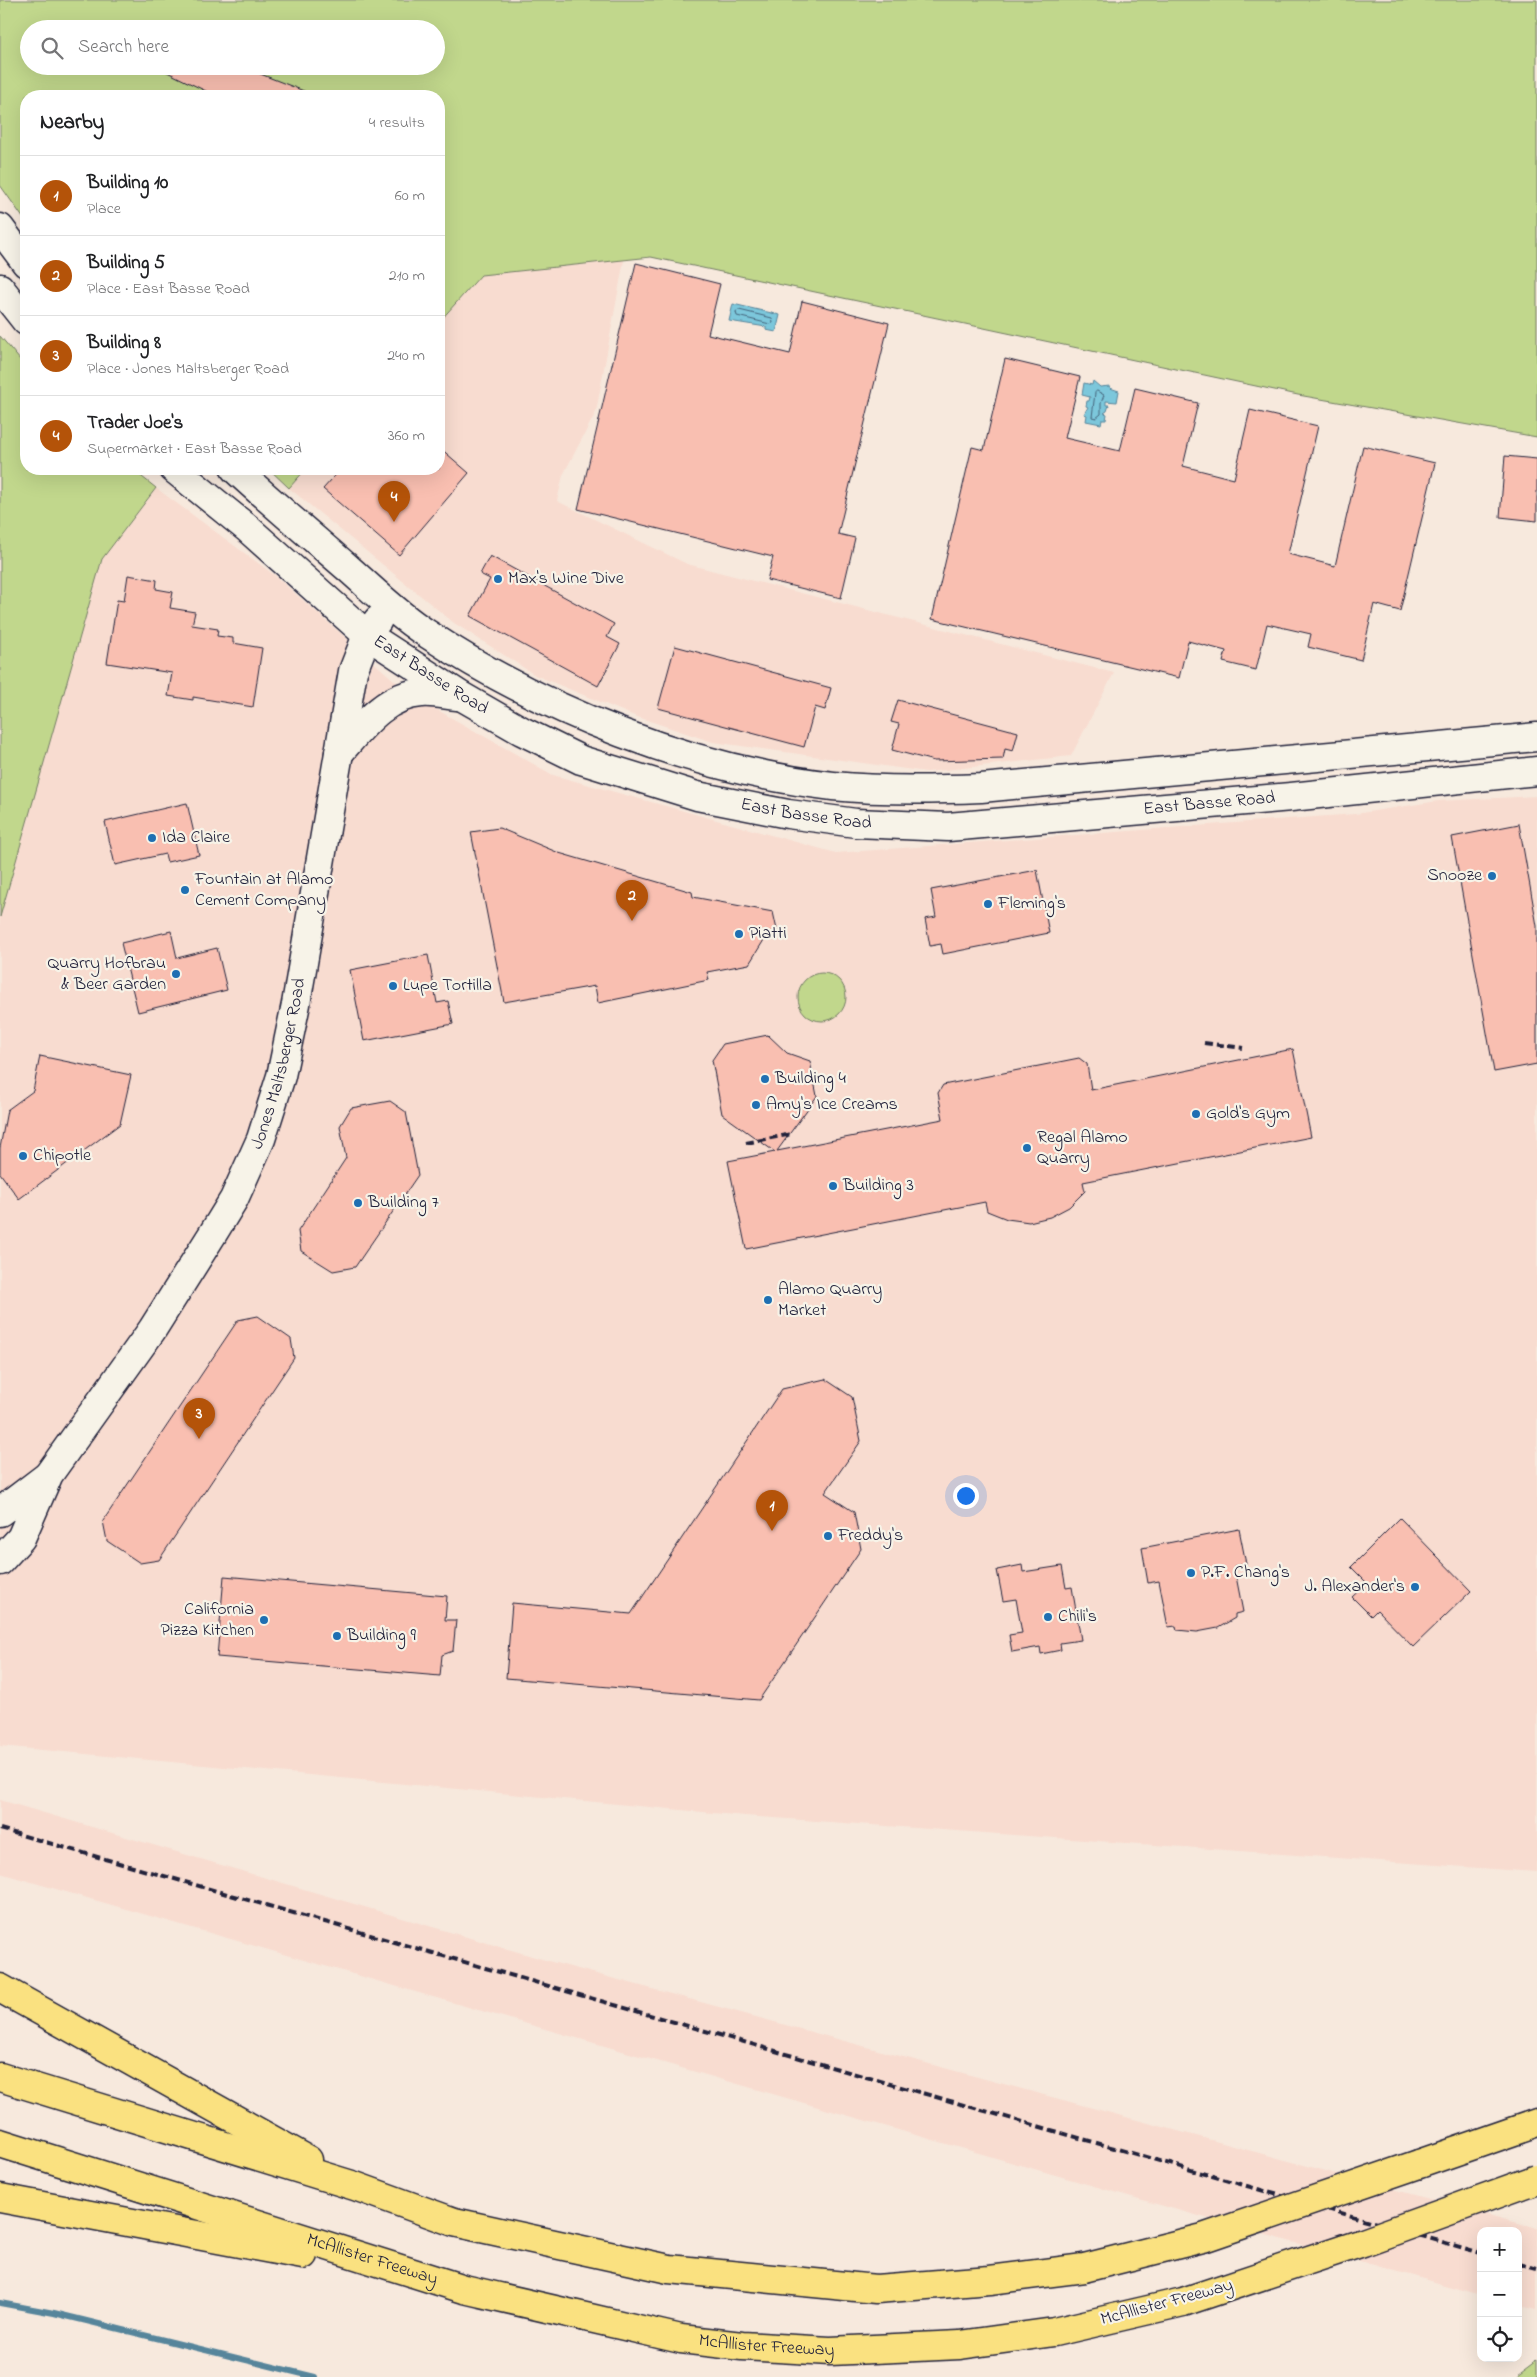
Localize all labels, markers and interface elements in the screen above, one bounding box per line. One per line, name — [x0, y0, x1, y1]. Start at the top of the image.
search box — [20, 20, 445, 75]
icon: search — [38, 34, 66, 62]
text: Search here — [78, 34, 169, 61]
text: Nearby — [40, 108, 104, 138]
text: 4 results — [369, 111, 425, 135]
text: Building 10 — [87, 170, 168, 197]
text: 1 — [53, 184, 59, 208]
text: 60 m — [395, 184, 425, 208]
text: Place — [87, 197, 121, 221]
text: Building 5 — [87, 250, 165, 277]
text: 2 — [52, 264, 60, 288]
text: 210 m — [389, 264, 425, 288]
text: Place · East Basse Road — [87, 277, 250, 301]
text: Building 8 — [87, 330, 161, 357]
text: 3 — [53, 344, 59, 368]
text: 240 m — [387, 344, 425, 368]
text: Place · Jones Maltsberger Road — [87, 357, 289, 381]
text: Trader Joe's — [87, 410, 183, 437]
text: 4 — [53, 424, 59, 448]
text: 360 m — [388, 424, 425, 448]
text: Supermarket · East Basse Road — [87, 437, 302, 461]
pin: 4 — [378, 481, 410, 522]
place label: Max's Wine Dive — [508, 566, 625, 592]
marker: Max's Wine Dive — [492, 573, 504, 585]
street label: East Basse Road — [368, 629, 493, 722]
street label: East Basse Road — [1142, 785, 1276, 823]
street label: East Basse Road — [738, 792, 872, 837]
place label: Ida Claire — [162, 825, 231, 851]
marker: Ida Claire — [146, 832, 158, 844]
place label: Snooze — [1427, 863, 1483, 889]
place label: Fountain at Alamo Cement Company — [194, 867, 333, 914]
marker: Snooze — [1486, 870, 1498, 882]
pin: 2 — [616, 880, 648, 921]
marker: Fountain at Alamo Cement Company — [179, 884, 191, 896]
place label: Fleming's — [997, 891, 1066, 918]
marker: Fleming's — [982, 898, 994, 910]
place label: Piatti — [749, 921, 787, 947]
marker: Piatti — [733, 928, 745, 940]
place label: Quarry Hofbrau & Beer Garden — [47, 951, 166, 998]
marker: Quarry Hofbrau & Beer Garden — [170, 968, 182, 980]
place label: Lupe Tortilla — [403, 973, 492, 999]
street label: Jones Maltsberger Road — [245, 976, 313, 1154]
marker: Lupe Tortilla — [387, 980, 399, 992]
place label: Building 4 — [774, 1066, 846, 1093]
marker: Building 4 — [759, 1073, 771, 1085]
place label: Amy's Ice Creams — [766, 1092, 898, 1118]
marker: Amy's Ice Creams — [750, 1099, 762, 1111]
place label: Gold's Gym — [1206, 1101, 1290, 1127]
marker: Gold's Gym — [1190, 1108, 1202, 1120]
place label: Regal Alamo Quarry — [1037, 1125, 1128, 1172]
marker: Regal Alamo Quarry — [1021, 1142, 1033, 1154]
place label: Chipotle — [33, 1143, 92, 1169]
marker: Chipotle — [17, 1150, 29, 1162]
place label: Building 3 — [842, 1173, 914, 1200]
marker: Building 3 — [827, 1180, 839, 1192]
place label: Building 7 — [367, 1190, 439, 1217]
marker: Building 7 — [352, 1197, 364, 1209]
place label: Alamo Quarry Market — [778, 1277, 882, 1324]
marker: Alamo Quarry Market — [762, 1294, 774, 1306]
pin: 3 — [183, 1398, 215, 1439]
your location — [953, 1483, 979, 1509]
pin: 1 — [756, 1490, 788, 1531]
place label: Freddy's — [837, 1523, 903, 1549]
marker: Freddy's — [822, 1530, 834, 1542]
place label: P.F. Chang's — [1201, 1560, 1290, 1587]
marker: P.F. Chang's — [1185, 1567, 1197, 1579]
place label: J. Alexander's — [1304, 1574, 1405, 1600]
marker: J. Alexander's — [1409, 1581, 1421, 1593]
place label: California Pizza Kitchen — [161, 1597, 254, 1644]
place label: Chili's — [1058, 1604, 1097, 1630]
marker: Chili's — [1042, 1611, 1054, 1623]
marker: California Pizza Kitchen — [258, 1614, 270, 1626]
place label: Building 9 — [346, 1623, 416, 1650]
marker: Building 9 — [331, 1630, 343, 1642]
street label: McAllister Freeway — [303, 2227, 441, 2293]
map controls — [1477, 2227, 1522, 2362]
button: + — [1477, 2227, 1522, 2272]
button: − — [1477, 2272, 1522, 2317]
street label: McAllister Freeway — [1098, 2273, 1236, 2333]
button: locate — [1477, 2317, 1522, 2362]
street label: McAllister Freeway — [697, 2328, 835, 2364]

